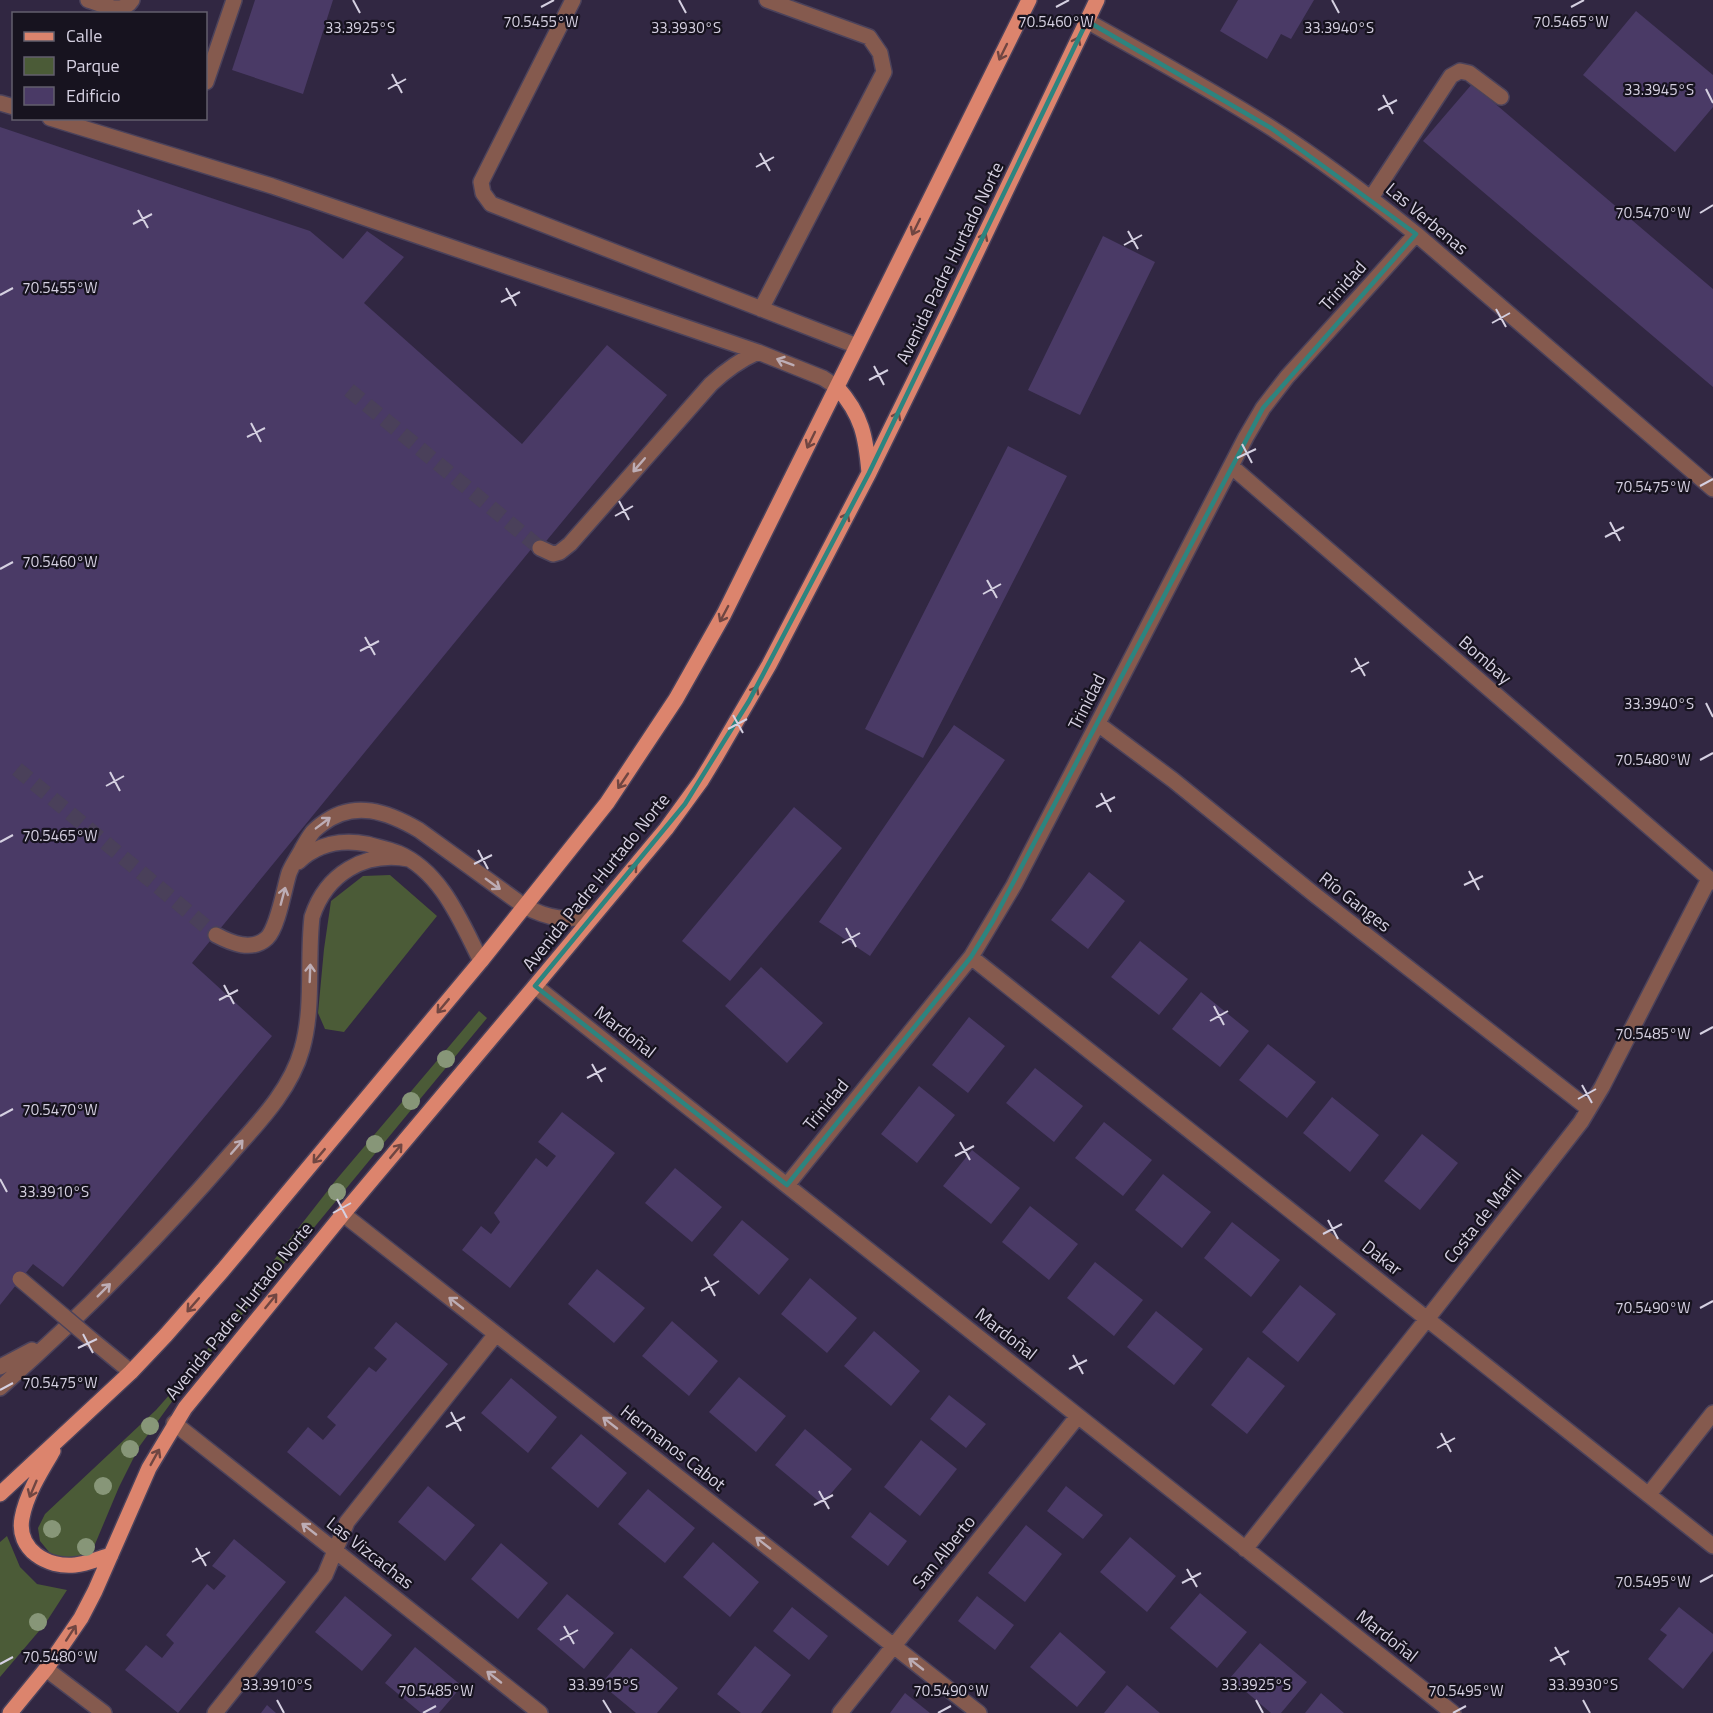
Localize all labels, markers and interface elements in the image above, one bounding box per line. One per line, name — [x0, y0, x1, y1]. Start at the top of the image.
text: 70.5455°W — [503, 10, 579, 33]
text: 70.5460°W — [1018, 10, 1094, 33]
text: 70.5465°W — [1533, 10, 1609, 33]
legend — [12, 12, 207, 120]
text: 33.3925°S — [325, 16, 395, 39]
text: 33.3930°S — [651, 16, 721, 39]
text: 33.3940°S — [1304, 16, 1374, 39]
text: Calle — [66, 22, 102, 49]
one-way arrow — [1069, 37, 1081, 55]
one-way arrow — [997, 43, 1009, 61]
text: Parque — [66, 52, 120, 79]
text: 33.3945°S — [1624, 78, 1694, 101]
text: Edificio — [66, 82, 120, 109]
street label: Avenida Padre Hurtado Norte — [889, 157, 1010, 368]
street label: Las Verbenas — [1380, 176, 1475, 261]
text: 70.5470°W — [1615, 201, 1691, 224]
one-way arrow — [910, 218, 922, 236]
one-way arrow — [977, 232, 989, 250]
street label: Trinidad — [1313, 254, 1373, 317]
text: 70.5455°W — [22, 276, 98, 299]
one-way arrow — [776, 356, 795, 367]
one-way arrow — [890, 412, 901, 430]
one-way arrow — [805, 430, 817, 448]
one-way arrow — [632, 458, 646, 473]
text: 70.5475°W — [1615, 475, 1691, 498]
one-way arrow — [838, 513, 850, 530]
text: 70.5460°W — [22, 550, 98, 573]
one-way arrow — [718, 605, 730, 622]
street label: Bombay — [1453, 629, 1518, 691]
street label: Trinidad — [1061, 669, 1112, 735]
one-way arrow — [748, 685, 759, 703]
text: 33.3940°S — [1624, 692, 1694, 715]
text: 70.5480°W — [1615, 748, 1691, 771]
one-way arrow — [617, 772, 629, 788]
street label: Avenida Padre Hurtado Norte — [515, 787, 676, 976]
one-way arrow — [315, 817, 331, 830]
text: 70.5465°W — [22, 824, 98, 847]
one-way arrow — [624, 863, 637, 879]
street label: Río Ganges — [1314, 865, 1397, 938]
one-way arrow — [485, 878, 501, 890]
one-way arrow — [278, 887, 289, 906]
one-way arrow — [304, 964, 315, 984]
one-way arrow — [437, 998, 450, 1014]
street label: Mardoñal — [589, 999, 662, 1064]
text: 70.5485°W — [1615, 1022, 1691, 1045]
street label: Trinidad — [796, 1073, 855, 1136]
text: 70.5470°W — [22, 1098, 98, 1121]
one-way arrow — [230, 1140, 244, 1155]
one-way arrow — [389, 1143, 402, 1159]
one-way arrow — [312, 1148, 325, 1164]
street label: Costa de Marfil — [1437, 1163, 1528, 1269]
text: 33.3910°S — [19, 1180, 89, 1203]
street label: Avenida Padre Hurtado Norte — [158, 1216, 319, 1405]
street label: Dakar — [1356, 1233, 1408, 1282]
one-way arrow — [97, 1282, 112, 1297]
one-way arrow — [265, 1294, 278, 1310]
one-way arrow — [448, 1296, 464, 1309]
text: 70.5490°W — [1615, 1296, 1691, 1319]
one-way arrow — [186, 1297, 200, 1312]
street label: Mardoñal — [970, 1301, 1043, 1366]
text: 70.5475°W — [22, 1371, 98, 1394]
street label: Hermanos Cabot — [615, 1398, 732, 1498]
one-way arrow — [602, 1417, 618, 1430]
one-way arrow — [150, 1449, 161, 1467]
one-way arrow — [27, 1480, 38, 1498]
street label: San Alberto — [905, 1509, 982, 1594]
street label: Las Vizcachas — [321, 1510, 420, 1595]
one-way arrow — [301, 1523, 317, 1536]
one-way arrow — [755, 1537, 771, 1550]
text: 70.5495°W — [1615, 1570, 1691, 1593]
street label: Mardoñal — [1351, 1603, 1424, 1668]
one-way arrow — [65, 1625, 77, 1642]
text: 70.5480°W — [22, 1645, 98, 1668]
one-way arrow — [909, 1657, 925, 1670]
one-way arrow — [487, 1670, 503, 1683]
text: 33.3910°S — [242, 1673, 312, 1696]
text: 33.3915°S — [568, 1673, 638, 1696]
text: 33.3925°S — [1221, 1673, 1291, 1696]
text: 33.3930°S — [1548, 1673, 1618, 1696]
text: 70.5485°W — [398, 1679, 474, 1702]
text: 70.5490°W — [913, 1679, 989, 1702]
text: 70.5495°W — [1428, 1679, 1504, 1702]

